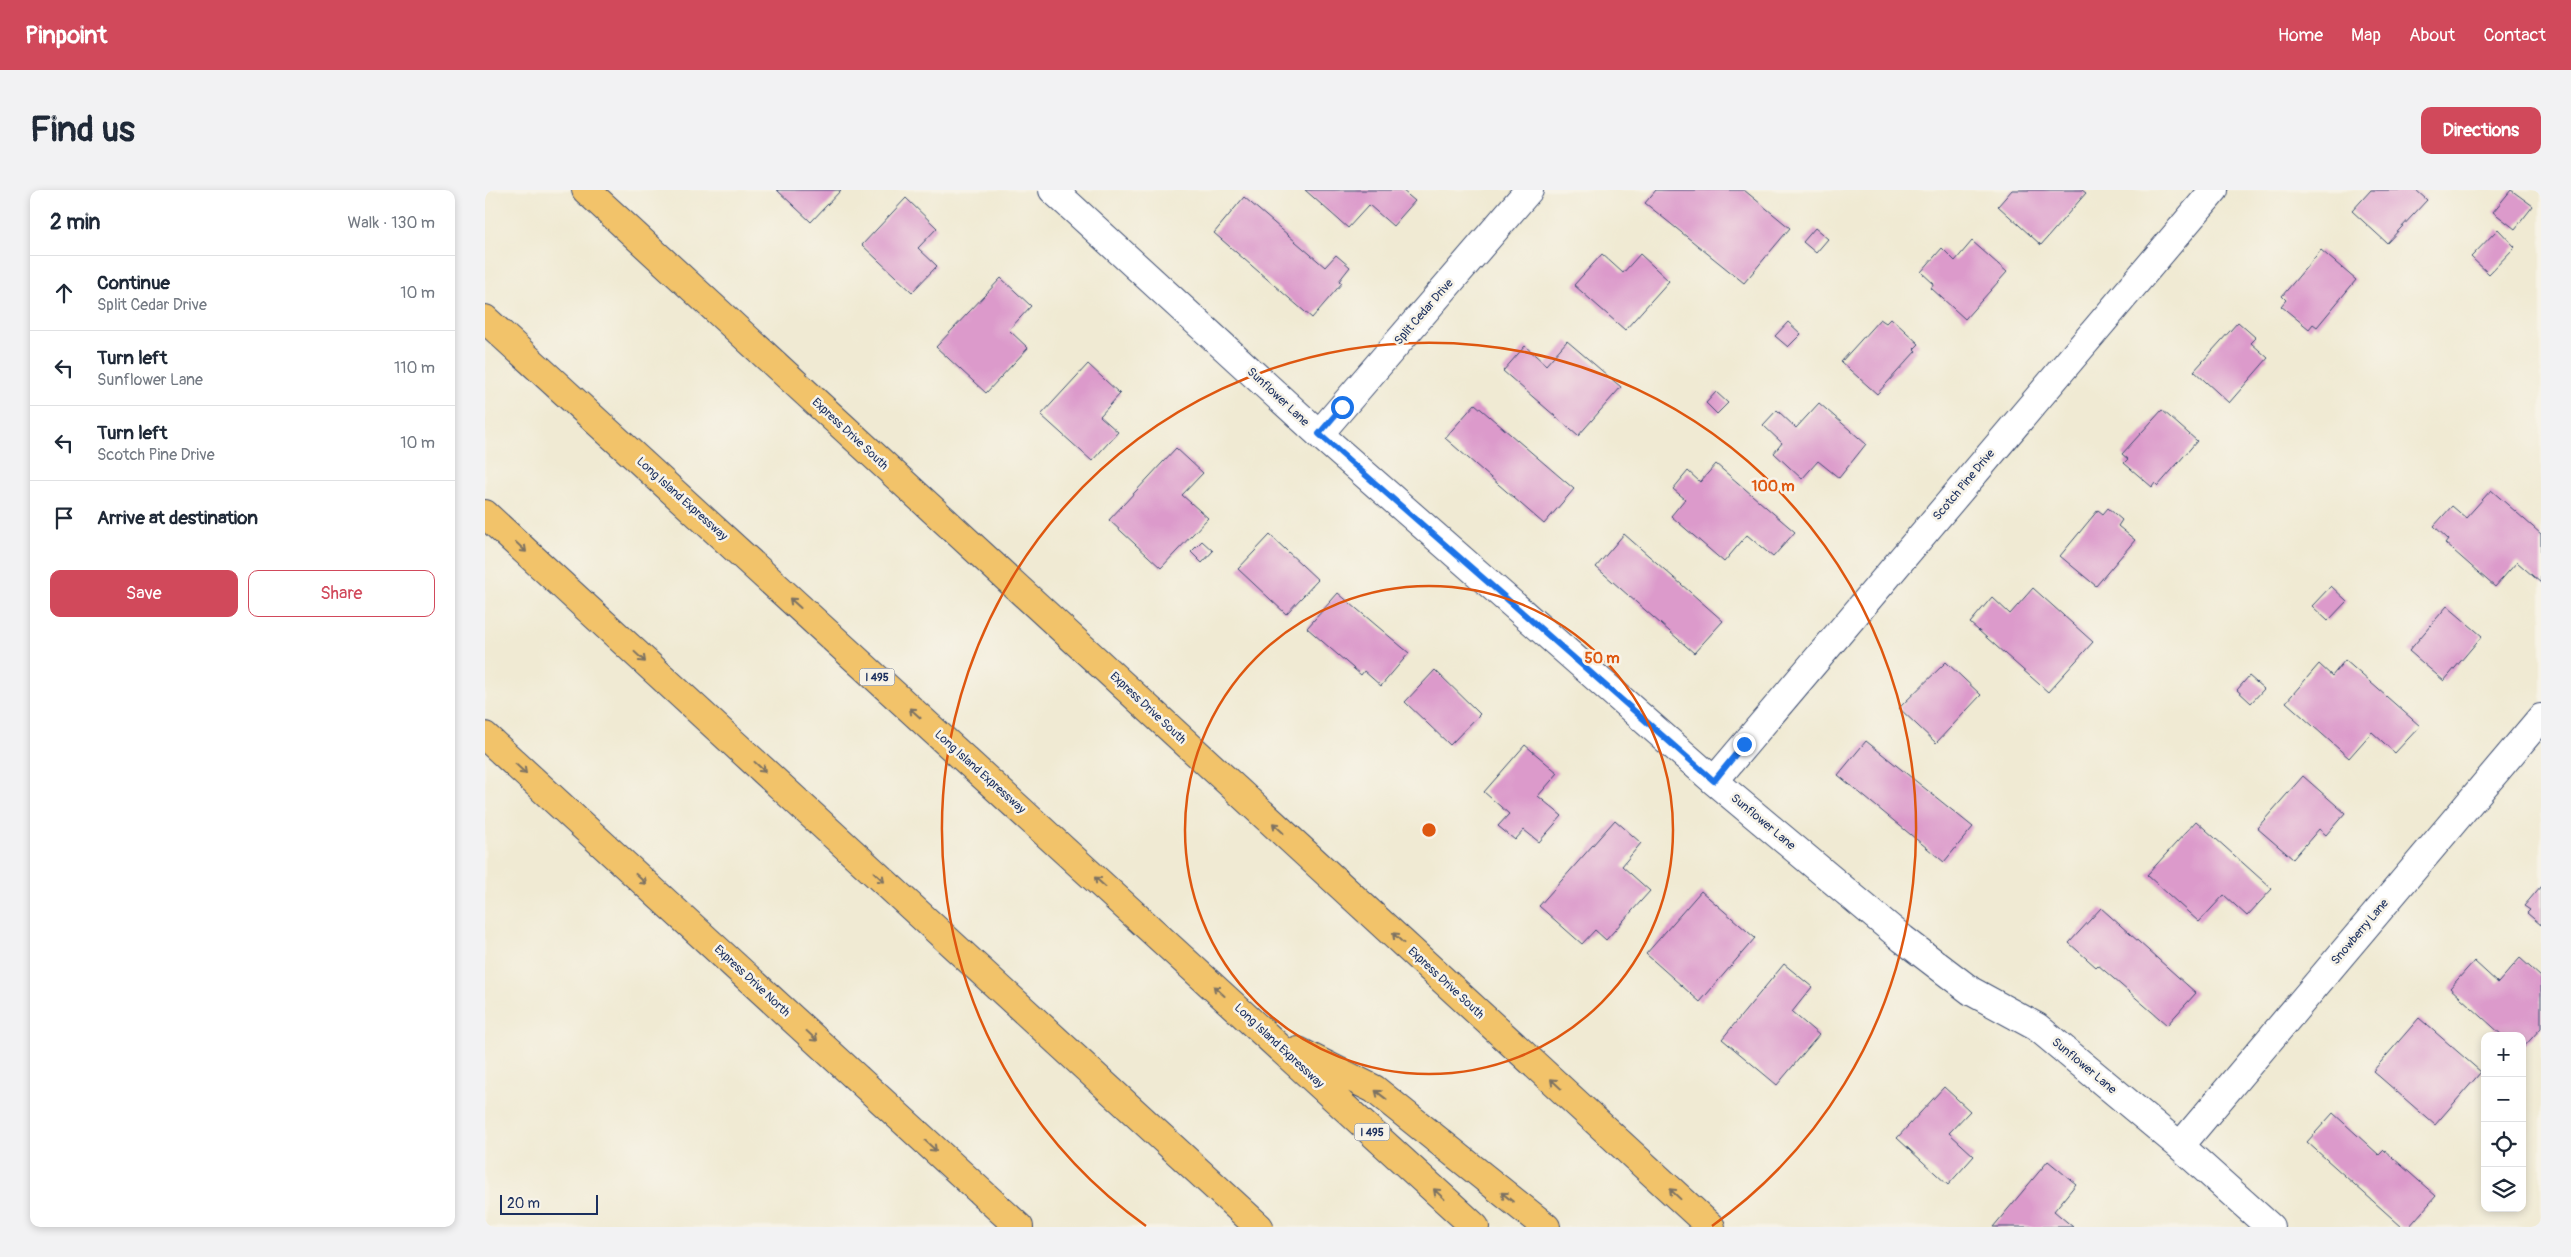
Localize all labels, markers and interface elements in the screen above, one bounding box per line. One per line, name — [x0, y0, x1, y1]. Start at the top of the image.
text: Pinpoint — [25, 21, 107, 50]
text: Home — [2278, 24, 2323, 47]
text: Map — [2351, 24, 2381, 47]
text: About — [2409, 24, 2455, 47]
text: Contact — [2483, 24, 2546, 47]
button: Directions — [2421, 107, 2541, 154]
text: Find us — [30, 108, 135, 152]
text: 2 min — [50, 209, 100, 236]
text: Walk · 130 m — [348, 213, 435, 233]
text: Continue — [97, 271, 170, 295]
street label: Split Cedar Drive — [1391, 276, 1457, 348]
icon: ahead — [50, 279, 78, 307]
text: 10 m — [400, 283, 435, 303]
text: Split Cedar Drive — [97, 295, 207, 315]
text: Turn left — [97, 346, 167, 370]
icon: left — [50, 354, 78, 382]
text: 110 m — [394, 358, 435, 378]
street label: Sunflower Lane — [1244, 364, 1312, 430]
text: Sunflower Lane — [97, 370, 203, 390]
street label: Express Drive South — [809, 395, 891, 473]
route start — [1331, 396, 1354, 419]
text: Turn left — [97, 421, 167, 445]
icon: left — [50, 429, 78, 457]
text: 10 m — [400, 433, 435, 453]
text: Scotch Pine Drive — [97, 445, 215, 465]
street label: Scotch Pine Drive — [1930, 446, 1998, 524]
street label: Long Island Expressway — [633, 454, 731, 544]
text: 100 m — [1752, 477, 1794, 496]
icon: arrive — [50, 504, 78, 532]
text: Arrive at destination — [97, 506, 258, 530]
one-way arrow — [514, 541, 527, 553]
button: Save — [50, 570, 238, 617]
button: Share — [248, 570, 435, 617]
one-way arrow — [789, 597, 802, 609]
text: 50 m — [1585, 649, 1619, 668]
one-way arrow — [634, 651, 647, 663]
road number: I 495 — [859, 668, 895, 686]
street label: Express Drive South — [1107, 669, 1189, 747]
one-way arrow — [909, 707, 922, 719]
street label: Long Island Expressway — [931, 727, 1029, 817]
route end — [1733, 733, 1756, 756]
one-way arrow — [753, 761, 766, 773]
one-way arrow — [514, 763, 527, 775]
street label: Sunflower Lane — [1728, 791, 1798, 853]
centre of rings — [1420, 821, 1438, 839]
one-way arrow — [1272, 822, 1285, 834]
one-way arrow — [873, 871, 886, 883]
one-way arrow — [634, 873, 647, 885]
one-way arrow — [1093, 876, 1106, 887]
street label: Snowberry Lane — [2328, 896, 2392, 968]
one-way arrow — [1391, 932, 1404, 944]
street label: Express Drive North — [711, 942, 793, 1020]
street label: Express Drive South — [1405, 944, 1487, 1022]
one-way arrow — [1213, 985, 1226, 997]
street label: Long Island Expressway — [1231, 1000, 1327, 1092]
one-way arrow — [805, 1030, 818, 1042]
map controls — [2481, 1032, 2526, 1212]
button: + — [2481, 1032, 2526, 1077]
street label: Sunflower Lane — [2049, 1035, 2119, 1097]
button: − — [2481, 1077, 2526, 1122]
one-way arrow — [1549, 1078, 1562, 1090]
one-way arrow — [1375, 1089, 1388, 1100]
button: locate — [2481, 1122, 2526, 1167]
road number: I 495 — [1355, 1124, 1389, 1140]
one-way arrow — [925, 1140, 938, 1152]
button: layers — [2481, 1167, 2526, 1212]
one-way arrow — [1433, 1188, 1446, 1200]
one-way arrow — [1669, 1188, 1682, 1200]
scale bar — [500, 1192, 597, 1215]
one-way arrow — [1501, 1192, 1514, 1203]
text: 20 m — [507, 1195, 540, 1212]

